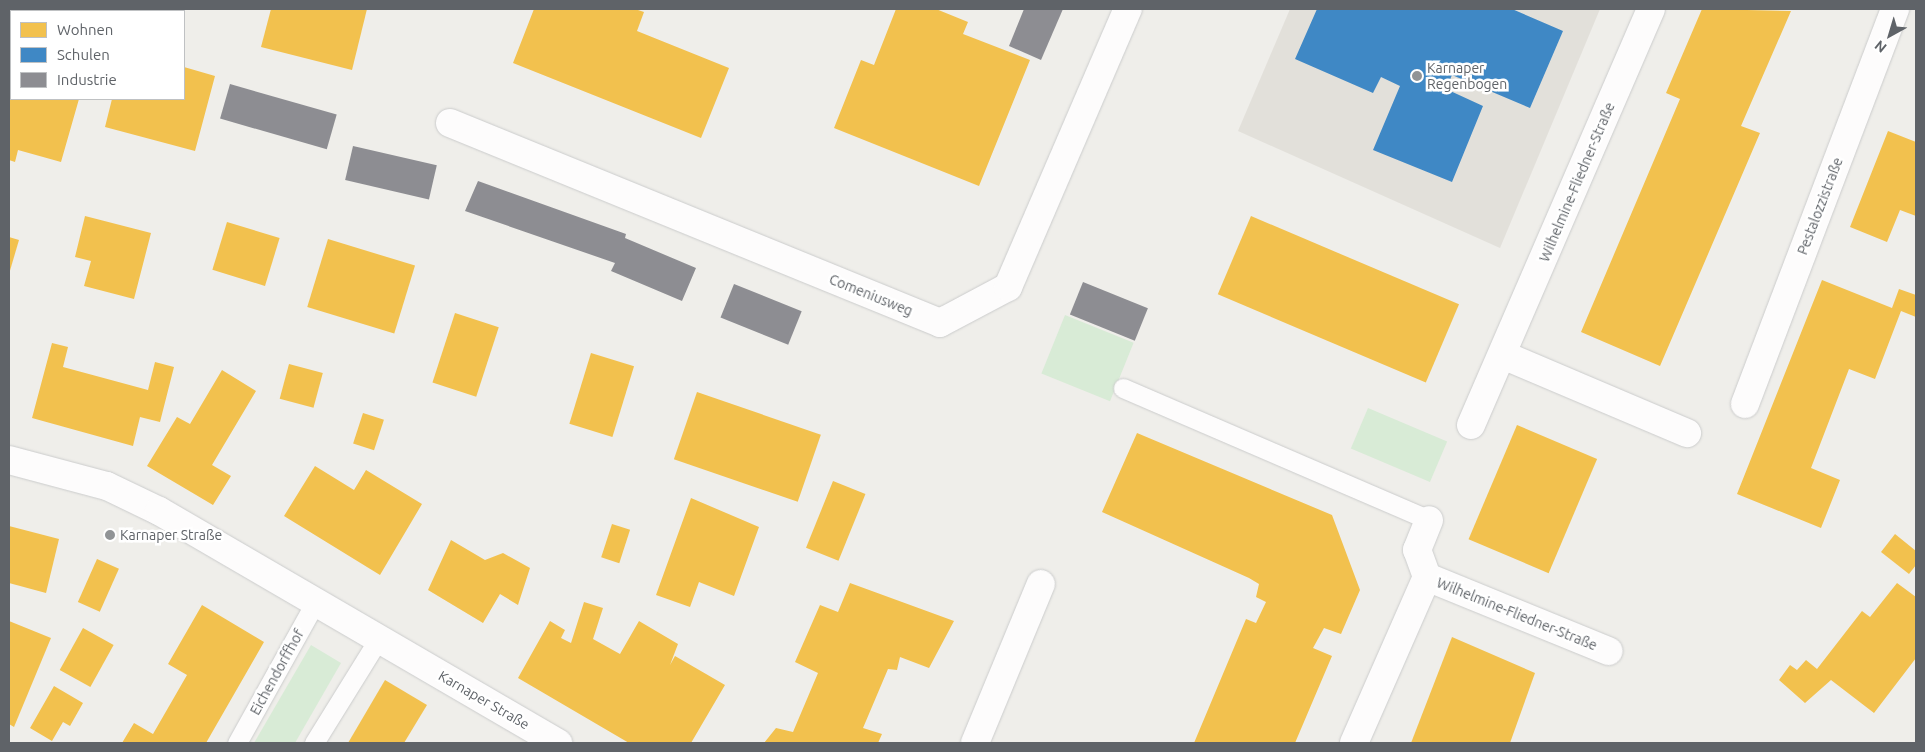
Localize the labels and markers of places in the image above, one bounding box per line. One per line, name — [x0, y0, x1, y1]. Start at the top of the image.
place label: Karnaper Regenbogen — [1427, 60, 1507, 92]
marker: Karnaper Regenbogen — [1411, 70, 1423, 82]
place label: Karnaper Straße — [120, 527, 222, 543]
marker: Karnaper Straße — [104, 529, 116, 541]

